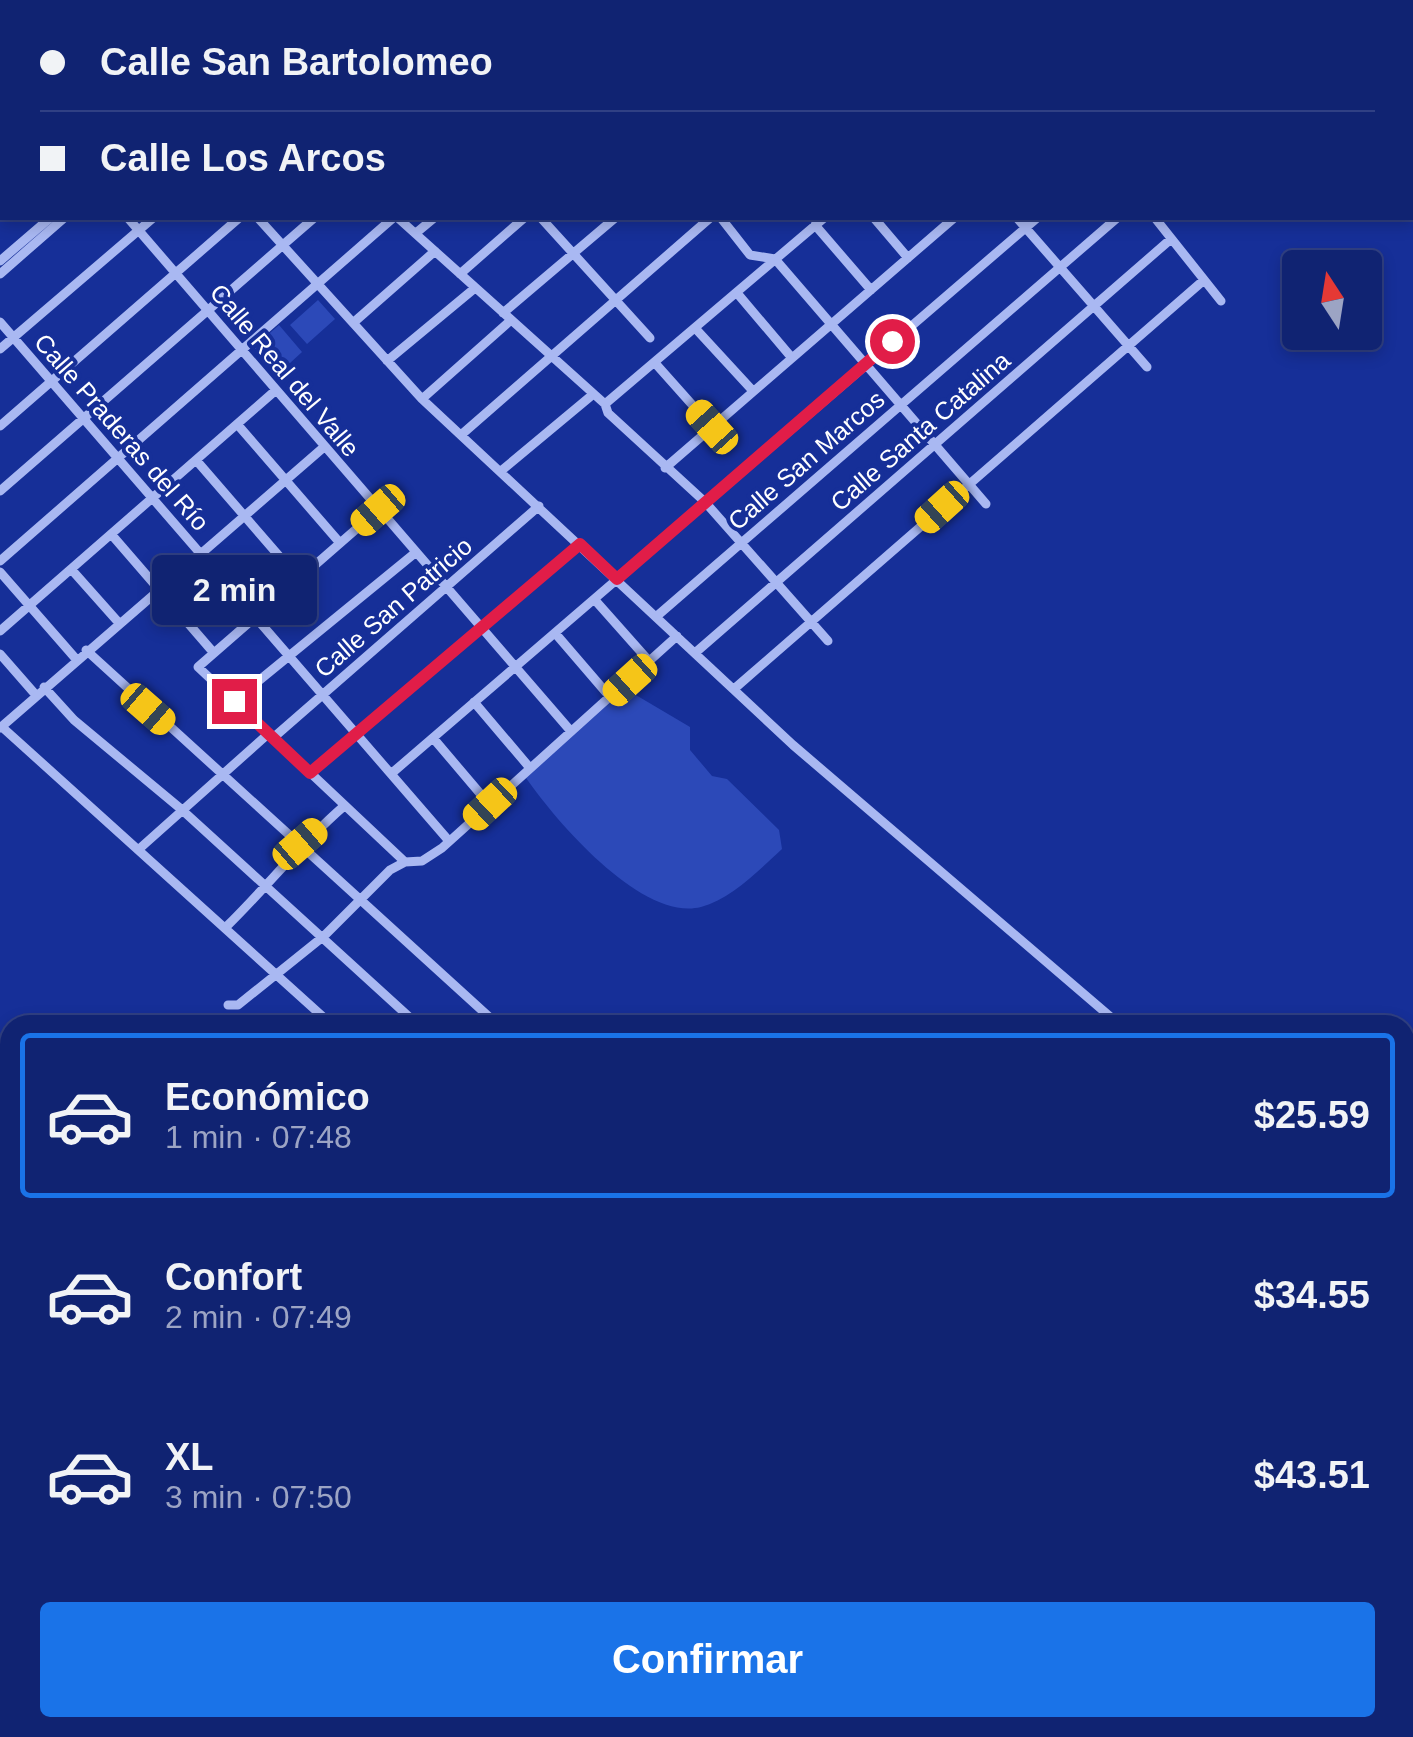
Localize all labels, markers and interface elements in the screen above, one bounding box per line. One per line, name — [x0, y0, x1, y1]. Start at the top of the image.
text: Calle San Bartolomeo — [100, 41, 493, 83]
text: Calle Los Arcos — [100, 137, 386, 179]
north arrow — [1282, 250, 1382, 350]
map controls — [1282, 250, 1382, 350]
street label: Calle Real del Valle — [205, 278, 365, 462]
route start — [870, 319, 915, 364]
street label: Calle Praderas del Río — [29, 328, 215, 536]
street label: Calle Santa Catalina — [825, 346, 1015, 516]
street label: Calle San Marcos — [722, 385, 890, 535]
car — [681, 395, 743, 459]
car — [910, 476, 974, 538]
car — [346, 479, 410, 541]
street label: Calle San Patricio — [309, 531, 477, 683]
callout: 2 min — [152, 556, 316, 626]
text: 2 min — [193, 572, 276, 608]
car — [598, 649, 662, 711]
car — [116, 678, 180, 740]
route end — [212, 679, 257, 724]
car — [458, 773, 522, 835]
car — [268, 813, 332, 875]
icon: car — [45, 1071, 135, 1161]
text: Económico — [165, 1076, 370, 1118]
text: $25.59 — [1254, 1094, 1370, 1136]
text: 1 min · 07:48 — [165, 1119, 352, 1155]
icon: car — [45, 1251, 135, 1341]
text: Confort — [165, 1256, 302, 1298]
text: $34.55 — [1254, 1274, 1370, 1316]
text: 2 min · 07:49 — [165, 1299, 352, 1335]
icon: car — [45, 1431, 135, 1521]
text: XL — [165, 1436, 214, 1478]
text: $43.51 — [1254, 1454, 1370, 1496]
text: 3 min · 07:50 — [165, 1479, 352, 1515]
button: Confirmar — [40, 1602, 1375, 1717]

